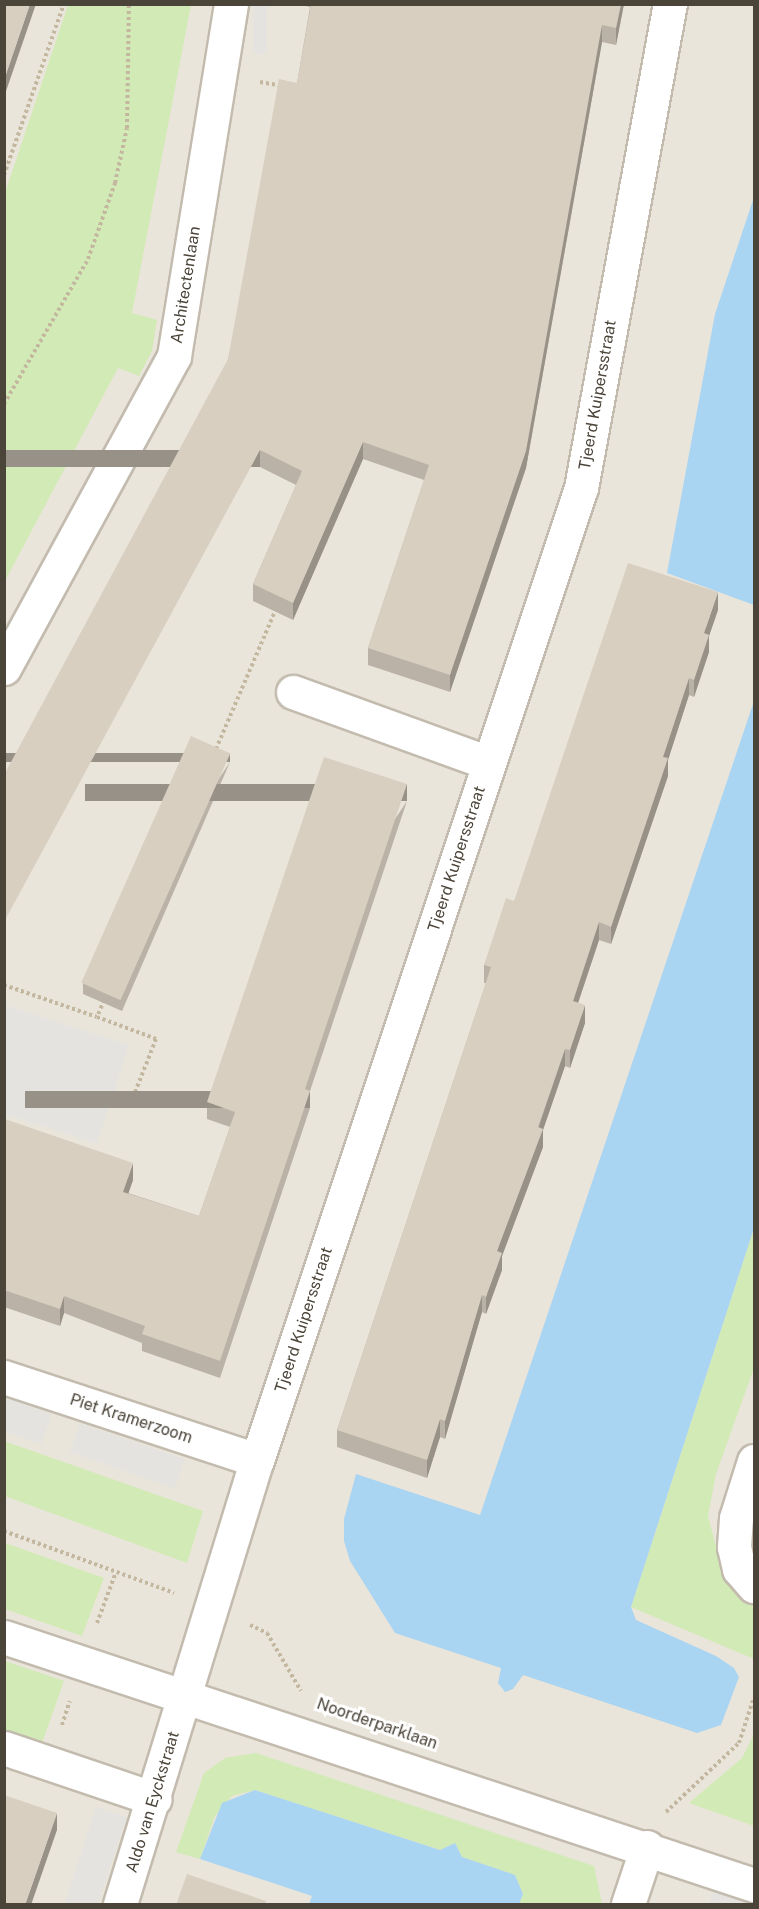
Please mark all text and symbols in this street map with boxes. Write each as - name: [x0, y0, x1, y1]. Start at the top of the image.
- street label: Architectenlaan: [167, 225, 205, 345]
- street label: Tjeerd Kuipersstraat: [575, 318, 621, 472]
- street label: Tjeerd Kuipersstraat: [424, 784, 490, 934]
- street label: Tjeerd Kuipersstraat: [271, 1245, 337, 1395]
- street label: Piet Kramerzoom: [67, 1390, 195, 1448]
- street label: Noorderparklaan: [314, 1694, 440, 1754]
- street label: Aldo van Eyckstraat: [122, 1729, 184, 1875]

